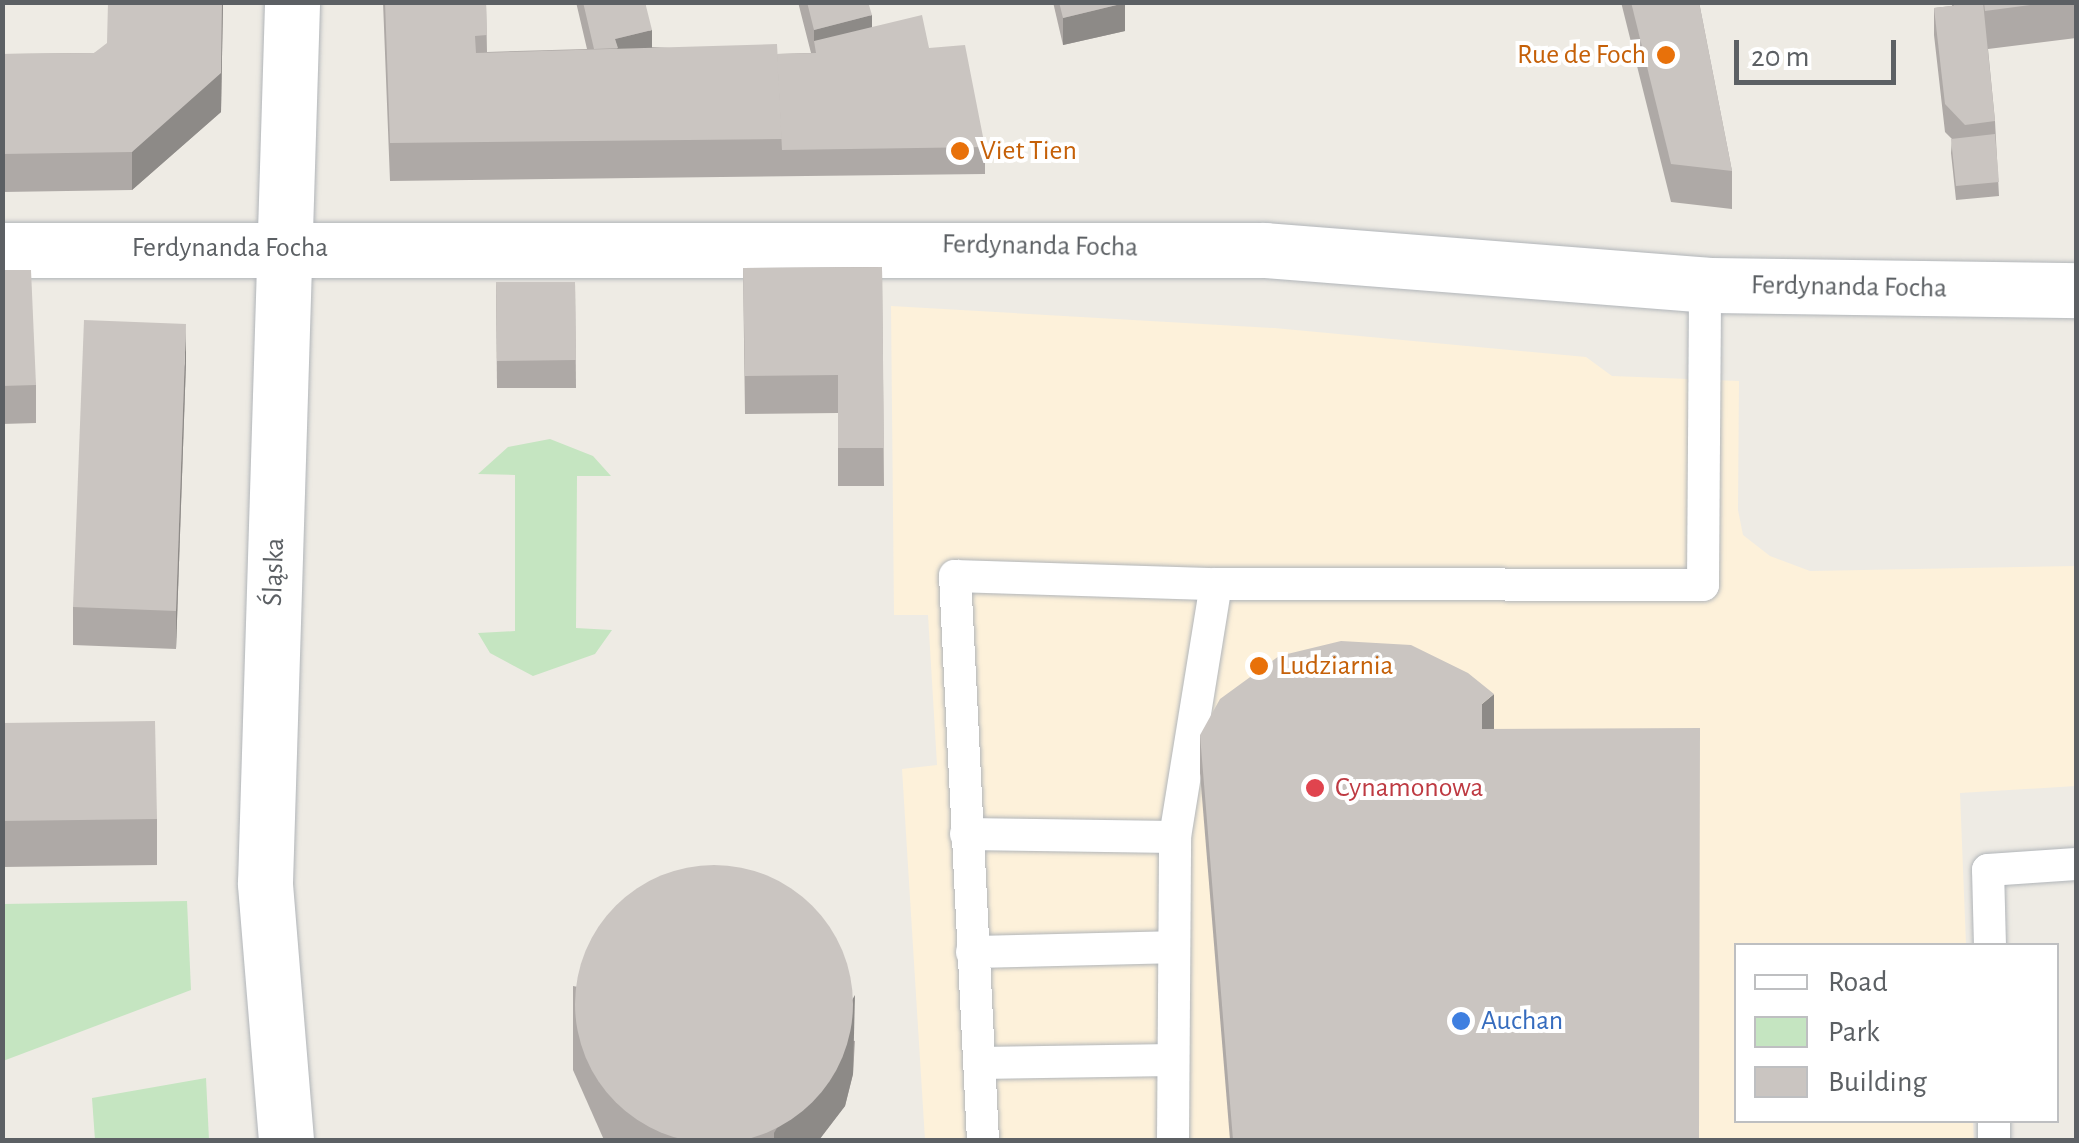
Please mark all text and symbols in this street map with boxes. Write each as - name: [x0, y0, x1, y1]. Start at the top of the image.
- scale bar: [1739, 20, 1902, 82]
- place label: Rue de Foch: [1517, 38, 1646, 72]
- text: 20 m: [1751, 42, 1809, 72]
- marker: Rue de Foch: [1655, 44, 1677, 66]
- place label: Viet Tien: [980, 134, 1077, 168]
- marker: Viet Tien: [949, 140, 971, 162]
- street label: Ferdynanda Focha: [942, 227, 1138, 265]
- street label: Ferdynanda Focha: [132, 231, 328, 265]
- street label: Ferdynanda Focha: [1751, 268, 1947, 306]
- street label: Śląska: [256, 537, 292, 607]
- place label: Ludziarnia: [1279, 649, 1394, 683]
- marker: Ludziarnia: [1248, 655, 1270, 677]
- place label: Cynamonowa: [1335, 771, 1483, 805]
- marker: Cynamonowa: [1304, 777, 1326, 799]
- legend: [1734, 943, 2059, 1123]
- text: Road: [1828, 967, 1888, 997]
- place label: Auchan: [1481, 1004, 1563, 1038]
- marker: Auchan: [1450, 1010, 1472, 1032]
- text: Park: [1828, 1017, 1880, 1047]
- text: Building: [1828, 1067, 1927, 1097]

